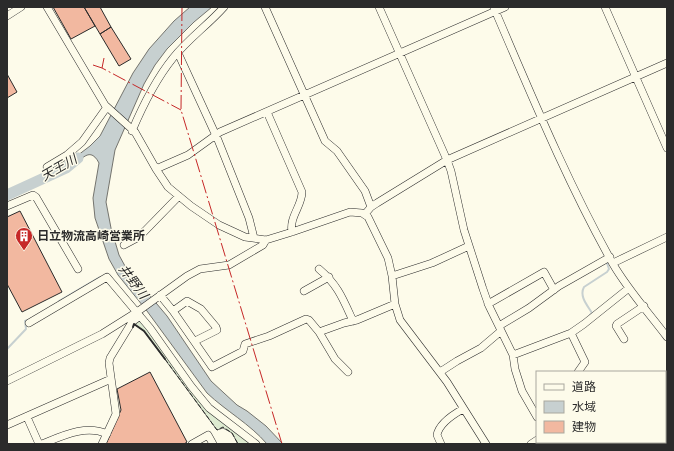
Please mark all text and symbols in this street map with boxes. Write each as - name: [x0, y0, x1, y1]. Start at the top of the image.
- water label: 天王川: [38, 150, 82, 185]
- building icon: 日立物流高崎営業所: [14, 226, 34, 251]
- place label: 日立物流高崎営業所: [37, 229, 145, 244]
- water label: 井野川: [115, 262, 152, 304]
- legend: [536, 371, 666, 443]
- text: 道路: [572, 380, 596, 395]
- text: 水域: [572, 400, 596, 415]
- text: 建物: [572, 420, 596, 435]

